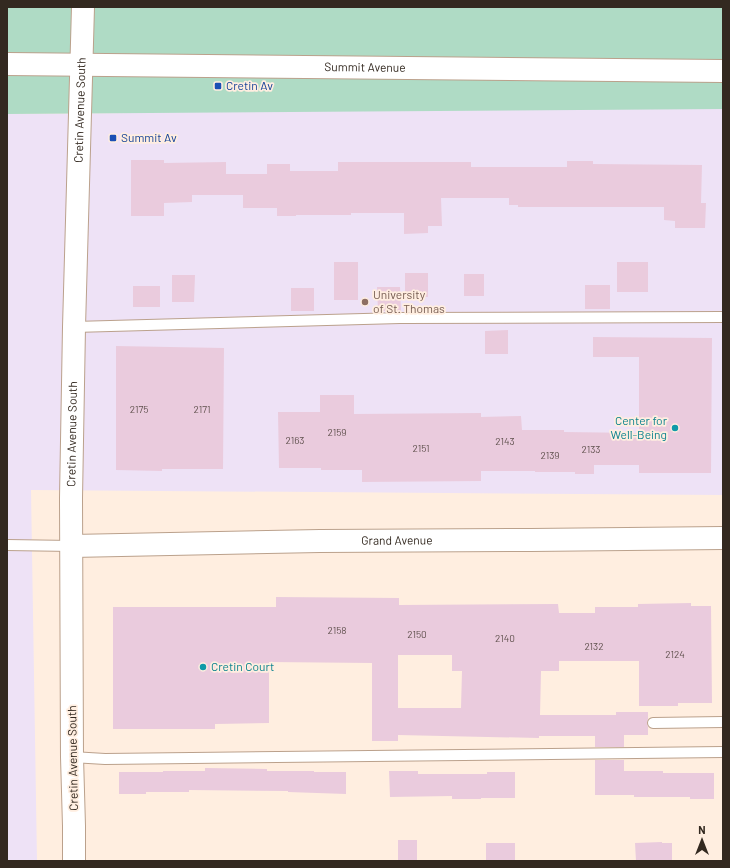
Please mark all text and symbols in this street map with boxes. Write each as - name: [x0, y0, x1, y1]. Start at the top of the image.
- street label: Cretin Avenue South: [71, 57, 88, 163]
- street label: Summit Avenue: [324, 59, 406, 74]
- place label: Cretin Av: [226, 78, 273, 92]
- marker: Cretin Av: [213, 81, 223, 91]
- place label: Summit Av: [121, 130, 177, 144]
- marker: Summit Av: [108, 133, 118, 143]
- place label: University of St. Thomas: [373, 287, 445, 315]
- marker: University of St. Thomas: [360, 297, 370, 307]
- street label: Cretin Avenue South: [63, 381, 79, 487]
- house number: 2175: [130, 403, 148, 415]
- house number: 2171: [194, 403, 210, 415]
- place label: Center for Well-Being: [611, 413, 668, 441]
- marker: Center for Well-Being: [670, 423, 680, 433]
- house number: 2159: [327, 426, 347, 438]
- house number: 2163: [285, 434, 305, 446]
- house number: 2143: [495, 435, 515, 447]
- house number: 2151: [412, 442, 430, 454]
- house number: 2133: [581, 443, 601, 455]
- house number: 2139: [540, 449, 560, 461]
- street label: Grand Avenue: [361, 532, 433, 547]
- house number: 2158: [327, 624, 347, 636]
- house number: 2150: [407, 628, 427, 640]
- house number: 2140: [495, 632, 515, 644]
- house number: 2132: [584, 640, 604, 652]
- house number: 2124: [665, 648, 685, 660]
- place label: Cretin Court: [211, 659, 274, 673]
- marker: Cretin Court: [198, 662, 208, 672]
- street label: Cretin Avenue South: [64, 705, 80, 811]
- north arrow: [682, 820, 722, 860]
- text: N: [698, 823, 706, 836]

